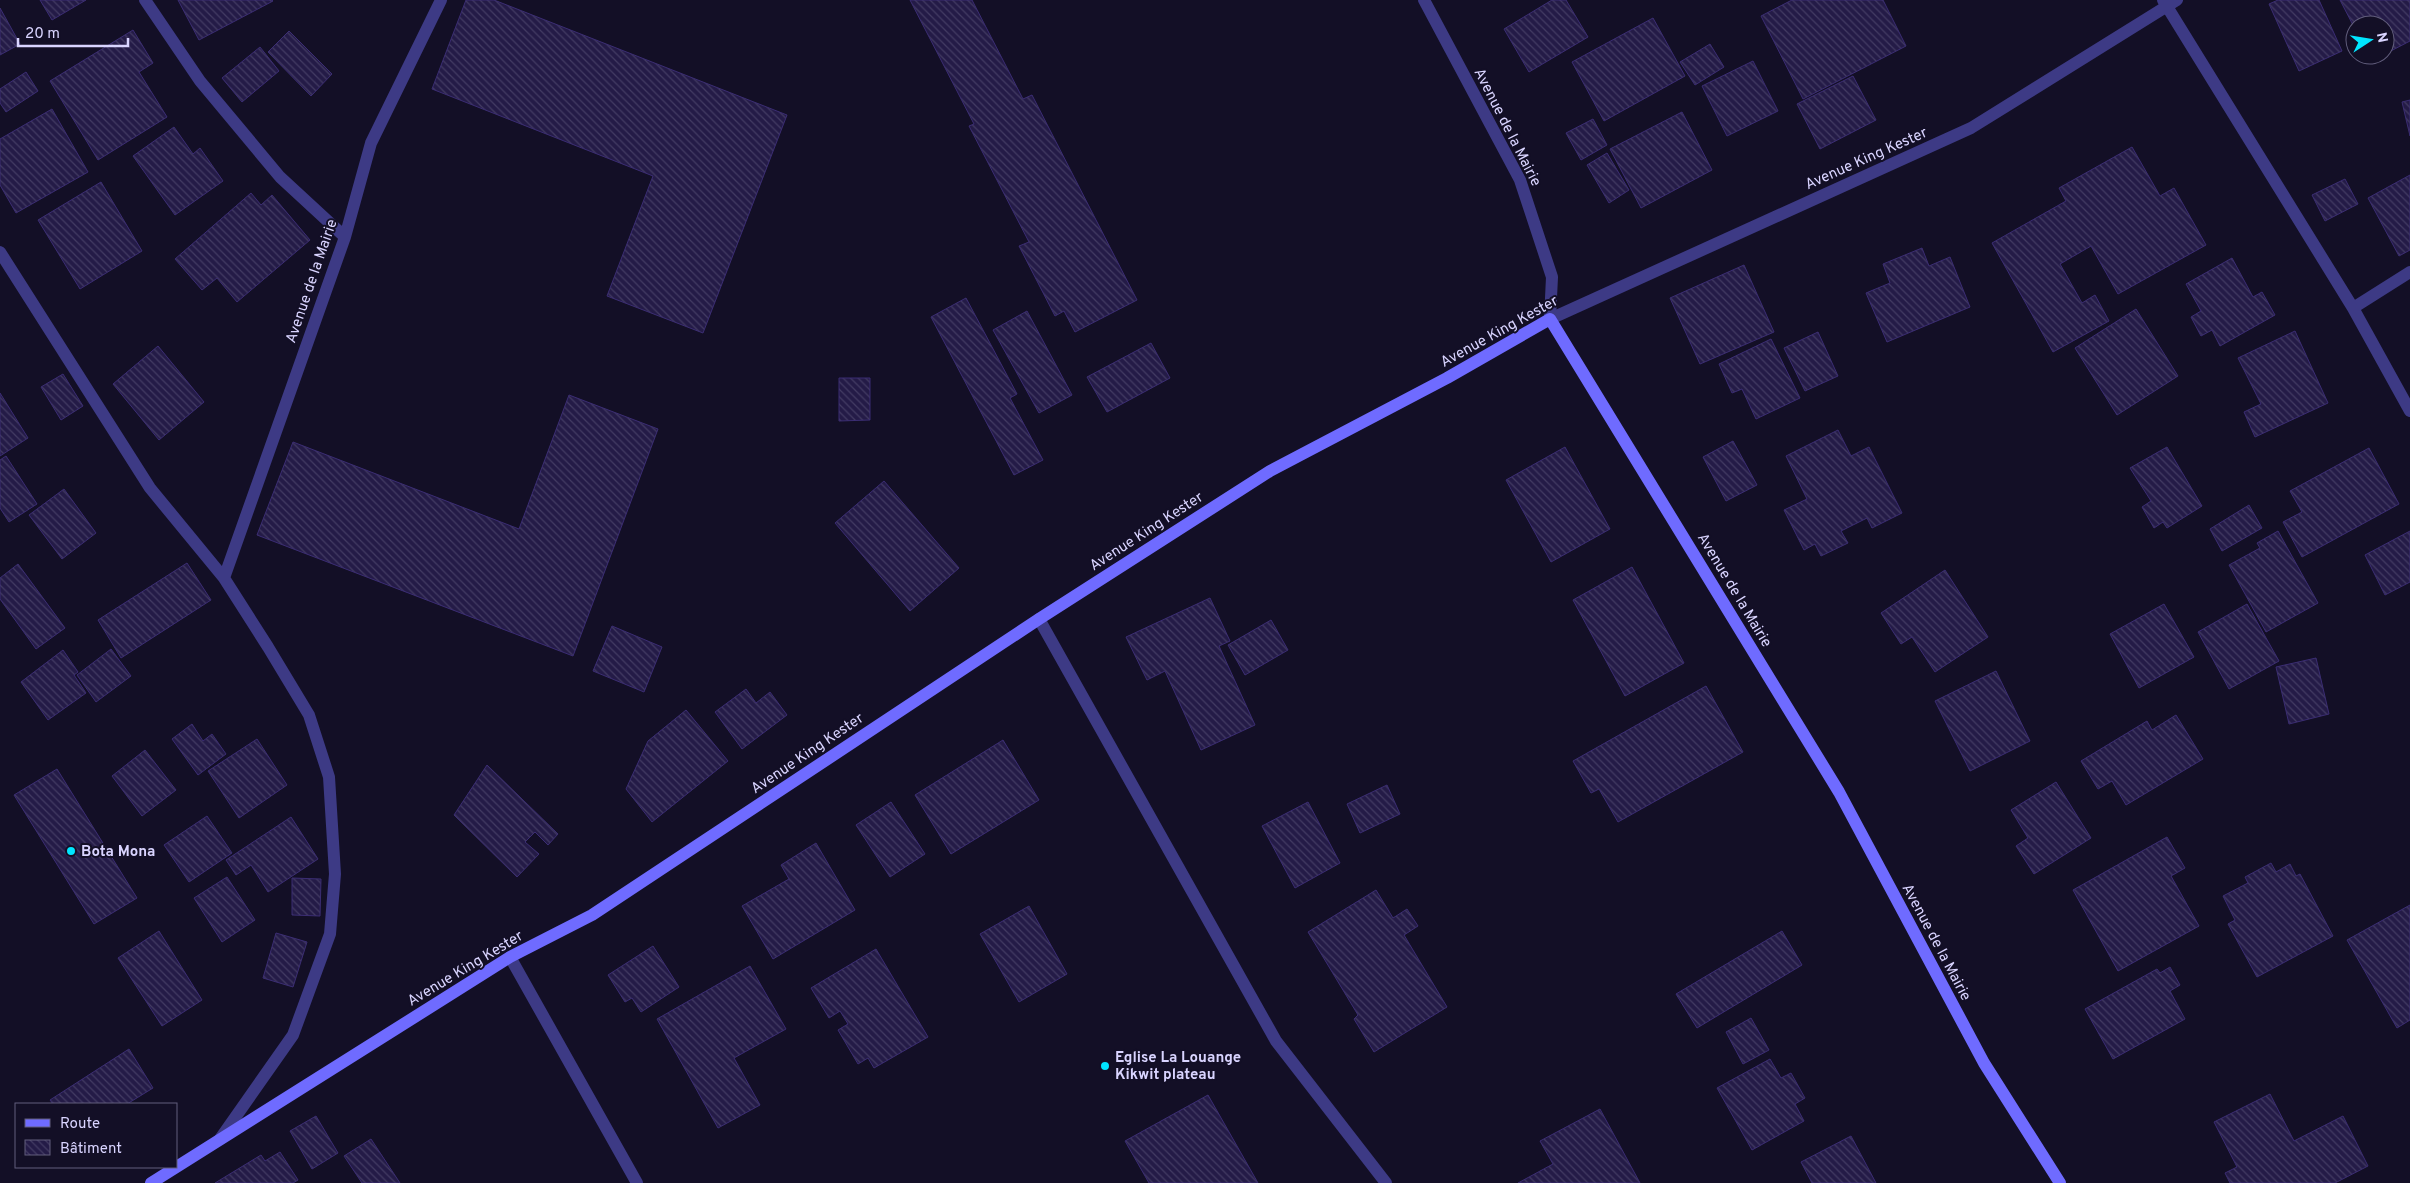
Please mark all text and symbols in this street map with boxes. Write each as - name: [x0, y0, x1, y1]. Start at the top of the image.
- scale bar: [18, 15, 128, 47]
- north arrow: [2345, 15, 2395, 65]
- text: 20 m: [25, 25, 60, 44]
- text: N: [2372, 31, 2391, 44]
- street label: Avenue de la Mairie: [1469, 65, 1545, 190]
- street label: Avenue King Kester: [1802, 124, 1931, 195]
- street label: Avenue de la Mairie: [282, 217, 343, 346]
- street label: Avenue King Kester: [1437, 292, 1562, 373]
- street label: Avenue King Kester: [1086, 488, 1207, 576]
- street label: Avenue de la Mairie: [1692, 530, 1775, 651]
- street label: Avenue King Kester: [748, 709, 868, 799]
- place label: Bota Mona: [81, 843, 155, 862]
- marker: Bota Mona: [65, 845, 77, 857]
- street label: Avenue de la Mairie: [1897, 881, 1975, 1005]
- street label: Avenue King Kester: [404, 927, 527, 1011]
- place label: Eglise La Louange Kikwit plateau: [1115, 1049, 1241, 1085]
- marker: Eglise La Louange Kikwit plateau: [1099, 1060, 1111, 1072]
- legend: [15, 1103, 178, 1168]
- text: Route: [60, 1115, 100, 1134]
- text: Bâtiment: [60, 1140, 122, 1159]

